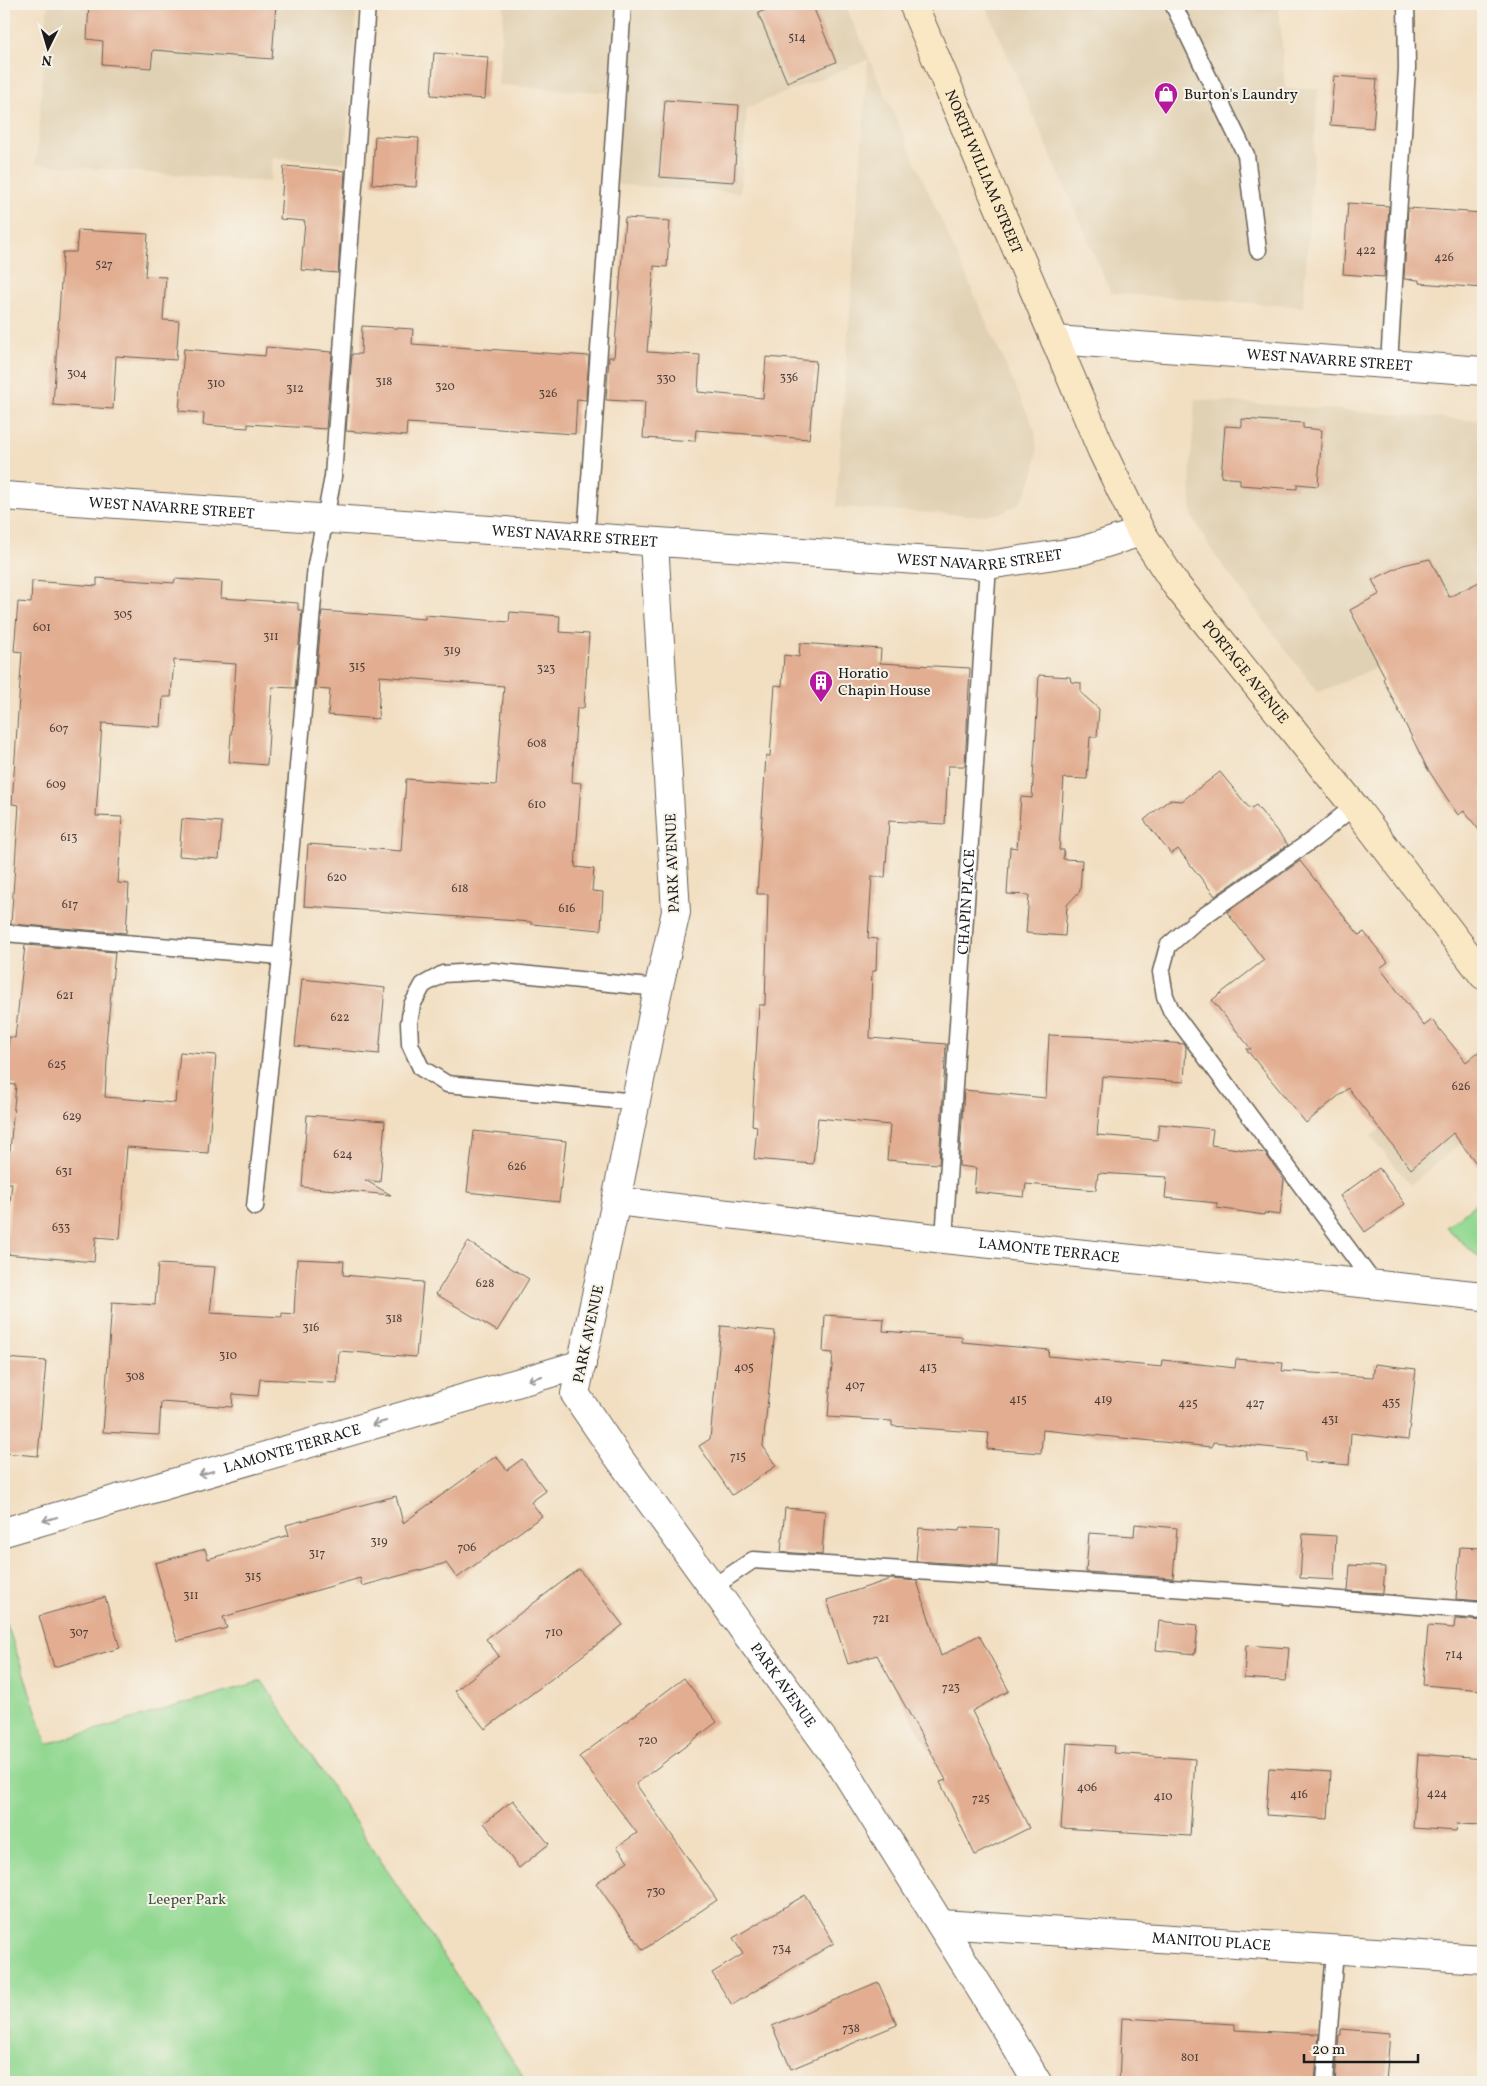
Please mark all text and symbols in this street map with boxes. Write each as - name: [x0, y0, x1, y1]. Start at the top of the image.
- north arrow: [22, 22, 72, 72]
- house number: 514: [788, 30, 806, 46]
- text: N: [41, 50, 53, 69]
- shop icon: Burton's Laundry: [1153, 81, 1179, 115]
- place label: Burton's Laundry: [1184, 85, 1298, 106]
- street label: NORTH WILLIAM STREET: [938, 87, 1027, 258]
- house number: 422: [1356, 243, 1376, 259]
- house number: 426: [1434, 250, 1454, 266]
- house number: 527: [95, 257, 113, 273]
- street label: WEST NAVARRE STREET: [1245, 345, 1413, 378]
- house number: 304: [67, 366, 87, 382]
- house number: 336: [780, 370, 798, 386]
- house number: 330: [656, 371, 676, 387]
- house number: 318: [376, 374, 392, 390]
- house number: 310: [207, 376, 225, 392]
- house number: 320: [435, 379, 455, 395]
- house number: 312: [286, 381, 304, 397]
- house number: 326: [539, 386, 557, 402]
- street label: WEST NAVARRE STREET: [88, 493, 255, 526]
- street label: WEST NAVARRE STREET: [491, 521, 658, 554]
- street label: WEST NAVARRE STREET: [896, 545, 1064, 577]
- house number: 305: [114, 607, 133, 623]
- street label: PORTAGE AVENUE: [1196, 616, 1293, 729]
- house number: 601: [33, 620, 51, 636]
- house number: 311: [263, 629, 279, 645]
- house number: 319: [443, 643, 461, 659]
- house number: 315: [349, 659, 366, 675]
- house number: 323: [537, 661, 555, 677]
- place label: Horatio Chapin House: [838, 664, 931, 702]
- building icon: Horatio Chapin House: [808, 669, 834, 703]
- house number: 607: [49, 721, 69, 737]
- house number: 608: [527, 736, 547, 752]
- house number: 609: [46, 777, 66, 793]
- house number: 610: [528, 797, 546, 813]
- street label: PARK AVENUE: [661, 813, 686, 913]
- house number: 613: [61, 830, 77, 846]
- street label: CHAPIN PLACE: [954, 848, 981, 955]
- house number: 620: [327, 870, 347, 886]
- house number: 618: [452, 881, 468, 897]
- house number: 617: [62, 897, 78, 913]
- house number: 616: [559, 901, 575, 917]
- house number: 621: [56, 988, 74, 1004]
- house number: 622: [331, 1010, 349, 1026]
- house number: 625: [48, 1057, 66, 1073]
- house number: 626: [1452, 1079, 1470, 1095]
- house number: 629: [63, 1109, 81, 1125]
- house number: 624: [333, 1147, 353, 1163]
- house number: 626: [508, 1159, 526, 1175]
- house number: 631: [56, 1164, 72, 1180]
- house number: 633: [52, 1220, 70, 1236]
- street label: LAMONTE TERRACE: [977, 1234, 1121, 1270]
- house number: 628: [476, 1276, 494, 1292]
- street label: PARK AVENUE: [569, 1283, 610, 1385]
- house number: 318: [386, 1311, 402, 1327]
- house number: 316: [303, 1320, 319, 1336]
- house number: 310: [219, 1348, 237, 1364]
- house number: 405: [734, 1360, 754, 1376]
- house number: 413: [919, 1360, 937, 1376]
- house number: 308: [125, 1369, 145, 1385]
- one-way arrow: [527, 1373, 543, 1383]
- house number: 407: [845, 1378, 865, 1394]
- house number: 415: [1009, 1392, 1027, 1408]
- house number: 419: [1094, 1392, 1112, 1408]
- house number: 435: [1382, 1395, 1401, 1411]
- house number: 425: [1178, 1396, 1198, 1412]
- house number: 427: [1245, 1396, 1265, 1412]
- house number: 431: [1321, 1412, 1339, 1428]
- one-way arrow: [371, 1419, 387, 1429]
- street label: LAMONTE TERRACE: [221, 1420, 364, 1480]
- house number: 715: [730, 1449, 746, 1465]
- one-way arrow: [198, 1469, 214, 1479]
- one-way arrow: [42, 1514, 58, 1524]
- house number: 319: [370, 1534, 388, 1550]
- house number: 706: [458, 1540, 476, 1556]
- house number: 317: [309, 1546, 325, 1562]
- house number: 315: [245, 1569, 262, 1585]
- house number: 311: [183, 1588, 199, 1604]
- house number: 721: [873, 1611, 889, 1627]
- house number: 307: [70, 1625, 89, 1641]
- house number: 710: [545, 1625, 563, 1641]
- street label: PARK AVENUE: [744, 1639, 820, 1732]
- house number: 714: [1445, 1647, 1463, 1663]
- house number: 723: [942, 1680, 960, 1696]
- house number: 720: [638, 1733, 658, 1749]
- house number: 406: [1077, 1780, 1097, 1796]
- house number: 424: [1427, 1786, 1447, 1802]
- house number: 416: [1290, 1787, 1308, 1803]
- house number: 410: [1153, 1789, 1173, 1805]
- house number: 725: [972, 1791, 990, 1807]
- house number: 730: [647, 1884, 665, 1900]
- park label: Leeper Park: [148, 1890, 226, 1911]
- street label: MANITOU PLACE: [1151, 1929, 1272, 1957]
- house number: 734: [773, 1941, 791, 1957]
- house number: 738: [842, 2021, 860, 2037]
- scale bar: [1304, 2031, 1418, 2063]
- text: 20 m: [1312, 2040, 1345, 2061]
- house number: 801: [1181, 2050, 1199, 2066]

